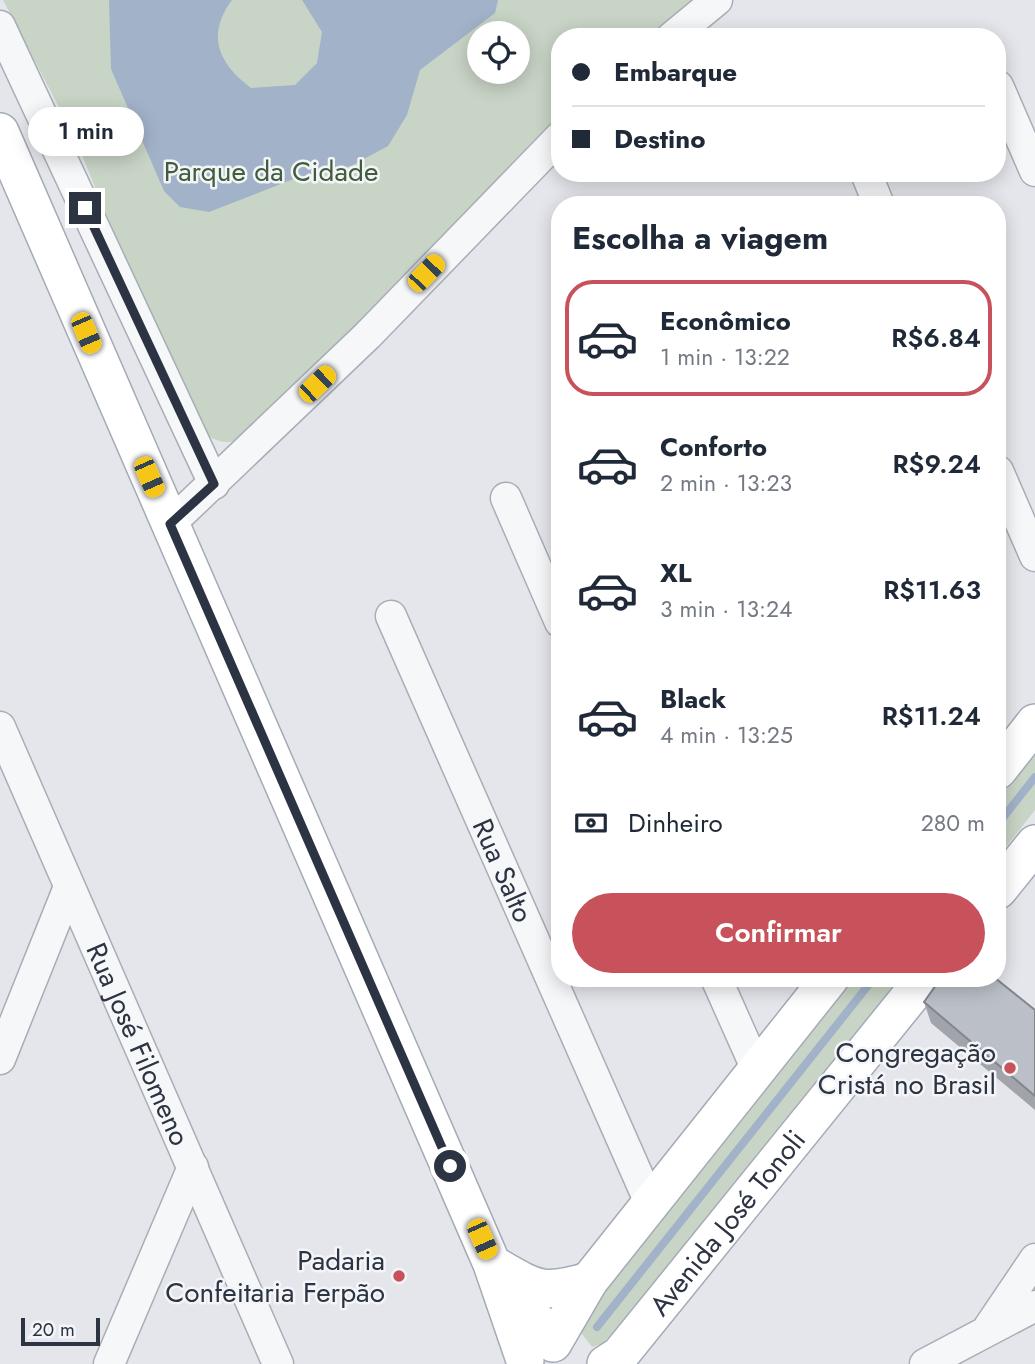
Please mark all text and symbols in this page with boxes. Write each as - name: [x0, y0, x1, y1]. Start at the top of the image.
- map controls: [467, 21, 530, 84]
- button: locate: [467, 21, 530, 84]
- text: Embarque: [614, 53, 737, 91]
- callout: 1 min: [27, 106, 143, 156]
- text: 1 min: [58, 114, 114, 148]
- text: Destino: [614, 120, 706, 158]
- park label: Parque da Cidade: [164, 151, 378, 192]
- route end: [69, 192, 101, 224]
- text: Escolha a viagem: [572, 215, 828, 261]
- car: [404, 251, 449, 295]
- text: Econômico: [660, 302, 791, 340]
- icon: car: [576, 307, 639, 370]
- car: [69, 310, 104, 356]
- text: R$6.84: [891, 319, 981, 357]
- text: 1 min · 13:22: [660, 340, 790, 374]
- car: [295, 362, 340, 406]
- text: Conforto: [660, 428, 767, 466]
- icon: car: [576, 433, 639, 496]
- text: R$9.24: [892, 445, 981, 483]
- car: [131, 454, 168, 500]
- text: 2 min · 13:23: [660, 466, 792, 500]
- text: XL: [660, 554, 692, 592]
- icon: car: [576, 559, 639, 622]
- text: R$11.63: [883, 571, 981, 609]
- text: 3 min · 13:24: [660, 592, 792, 626]
- text: Black: [660, 680, 726, 718]
- icon: car: [576, 685, 639, 748]
- text: R$11.24: [882, 697, 981, 735]
- text: 4 min · 13:25: [660, 718, 793, 752]
- icon: cash: [572, 804, 610, 842]
- text: Dinheiro: [628, 804, 723, 842]
- text: 280 m: [921, 806, 985, 840]
- street label: Rua Salto: [462, 812, 544, 929]
- button: Confirmar: [572, 893, 985, 973]
- street label: Rua José Filomeno: [76, 936, 201, 1152]
- place label: Congregação Cristá no Brasil: [818, 1032, 996, 1105]
- marker: Congregação Cristá no Brasil: [1002, 1060, 1018, 1076]
- street label: Avenida José Tonoli: [639, 1121, 815, 1324]
- route start: [434, 1150, 466, 1182]
- car: [464, 1216, 501, 1262]
- place label: Padaria Confeitaria Ferpão: [165, 1240, 385, 1313]
- marker: Padaria Confeitaria Ferpão: [391, 1268, 407, 1284]
- scale bar: [21, 1315, 100, 1347]
- text: 20 m: [32, 1316, 75, 1343]

